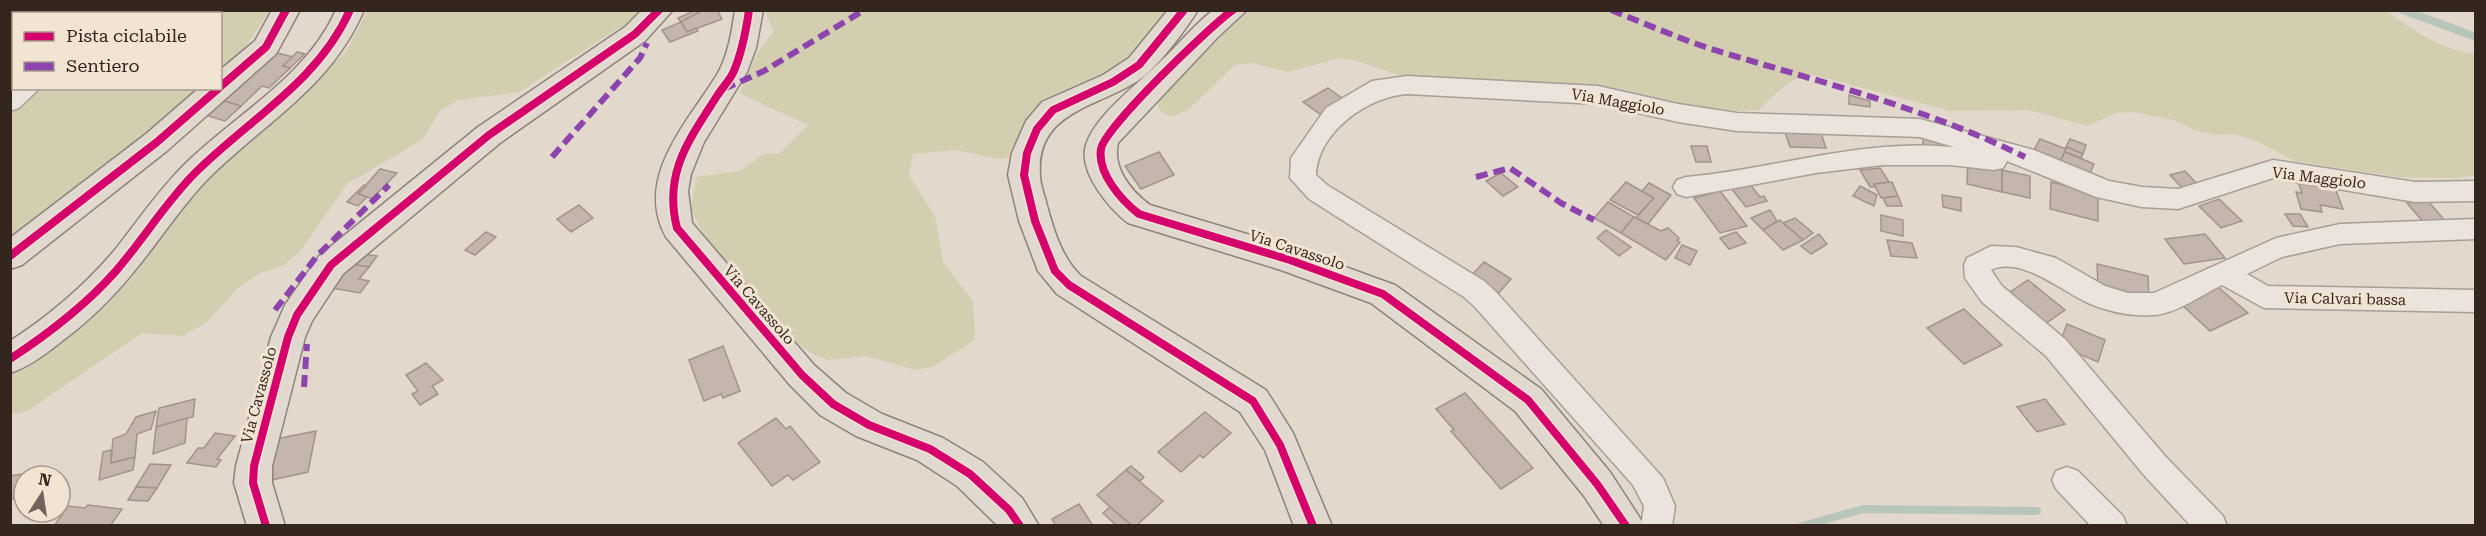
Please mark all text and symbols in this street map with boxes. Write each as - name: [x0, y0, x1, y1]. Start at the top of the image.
- legend: [12, 12, 222, 90]
- text: Pista ciclabile: [66, 25, 187, 46]
- text: Sentiero: [66, 55, 140, 76]
- street label: Via Maggiolo: [1570, 85, 1666, 119]
- street label: Via Maggiolo: [2271, 163, 2367, 193]
- street label: Via Cavassolo: [1247, 226, 1347, 274]
- street label: Via Cavassolo: [720, 262, 798, 348]
- street label: Via Calvari bassa: [2284, 289, 2406, 309]
- street label: Via Cavassolo: [237, 345, 281, 445]
- north arrow: [12, 464, 72, 524]
- text: N: [37, 469, 53, 490]

